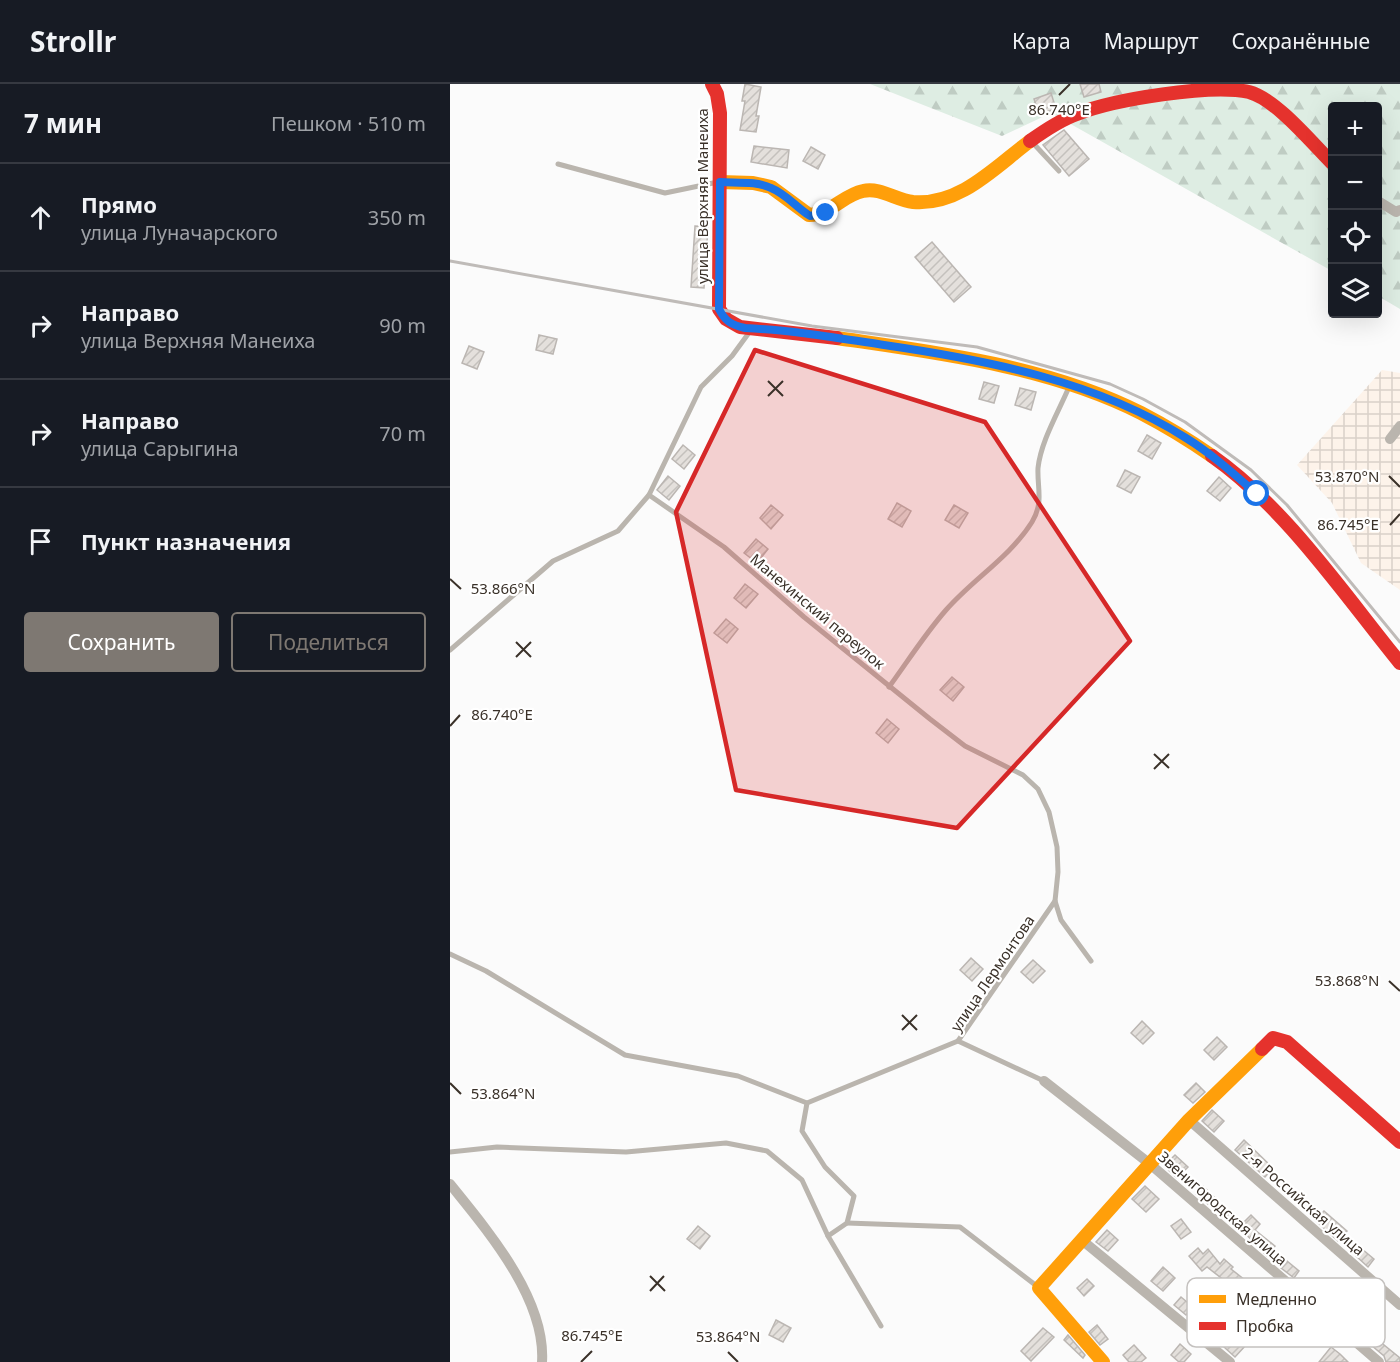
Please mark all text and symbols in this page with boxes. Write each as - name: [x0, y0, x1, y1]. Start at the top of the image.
- text: Strollr: [30, 22, 116, 60]
- text: Карта: [1012, 27, 1071, 55]
- text: Маршрут: [1104, 27, 1199, 55]
- text: Сохранённые: [1232, 27, 1370, 55]
- text: 86.740°E: [1028, 99, 1090, 119]
- map controls: [1328, 102, 1382, 318]
- button: +: [1328, 102, 1382, 156]
- text: 7 мин: [24, 105, 102, 141]
- street label: улица Верхняя Манеиха: [692, 108, 712, 284]
- text: Пешком · 510 m: [271, 110, 426, 137]
- button: −: [1328, 156, 1382, 210]
- text: Прямо: [81, 189, 157, 219]
- route end: [812, 199, 838, 225]
- icon: ahead: [24, 201, 57, 234]
- text: 350 m: [368, 204, 426, 231]
- button: locate: [1328, 210, 1382, 264]
- text: улица Луначарского: [81, 219, 278, 246]
- button: layers: [1328, 264, 1382, 318]
- text: Направо: [81, 297, 179, 327]
- icon: right: [24, 309, 57, 342]
- text: 90 m: [379, 312, 426, 339]
- text: улица Верхняя Манеиха: [81, 327, 315, 354]
- text: Направо: [81, 405, 179, 435]
- icon: right: [24, 417, 57, 450]
- text: 70 m: [379, 420, 426, 447]
- text: улица Сарыгина: [81, 435, 239, 462]
- text: 53.870°N: [1315, 466, 1379, 486]
- route start: [1243, 480, 1269, 506]
- text: 86.745°E: [1317, 514, 1379, 534]
- icon: arrive: [24, 525, 57, 558]
- text: Пункт назначения: [81, 526, 291, 556]
- street label: Манехинский переулок: [746, 549, 890, 673]
- text: 53.866°N: [471, 578, 535, 598]
- button: Сохранить: [24, 612, 219, 672]
- button: Поделиться: [231, 612, 426, 672]
- text: 86.740°E: [471, 704, 533, 724]
- street label: улица Лермонтова: [946, 911, 1038, 1035]
- text: 53.868°N: [1315, 970, 1379, 990]
- text: 53.864°N: [471, 1083, 535, 1103]
- street label: 2-я Российская улица: [1239, 1142, 1369, 1260]
- street label: Звенигородская улица: [1154, 1146, 1292, 1270]
- legend: [1187, 1278, 1385, 1347]
- text: Медленно: [1236, 1288, 1317, 1310]
- text: Пробка: [1236, 1315, 1294, 1337]
- text: 86.745°E: [561, 1325, 623, 1345]
- text: 53.864°N: [696, 1326, 760, 1346]

